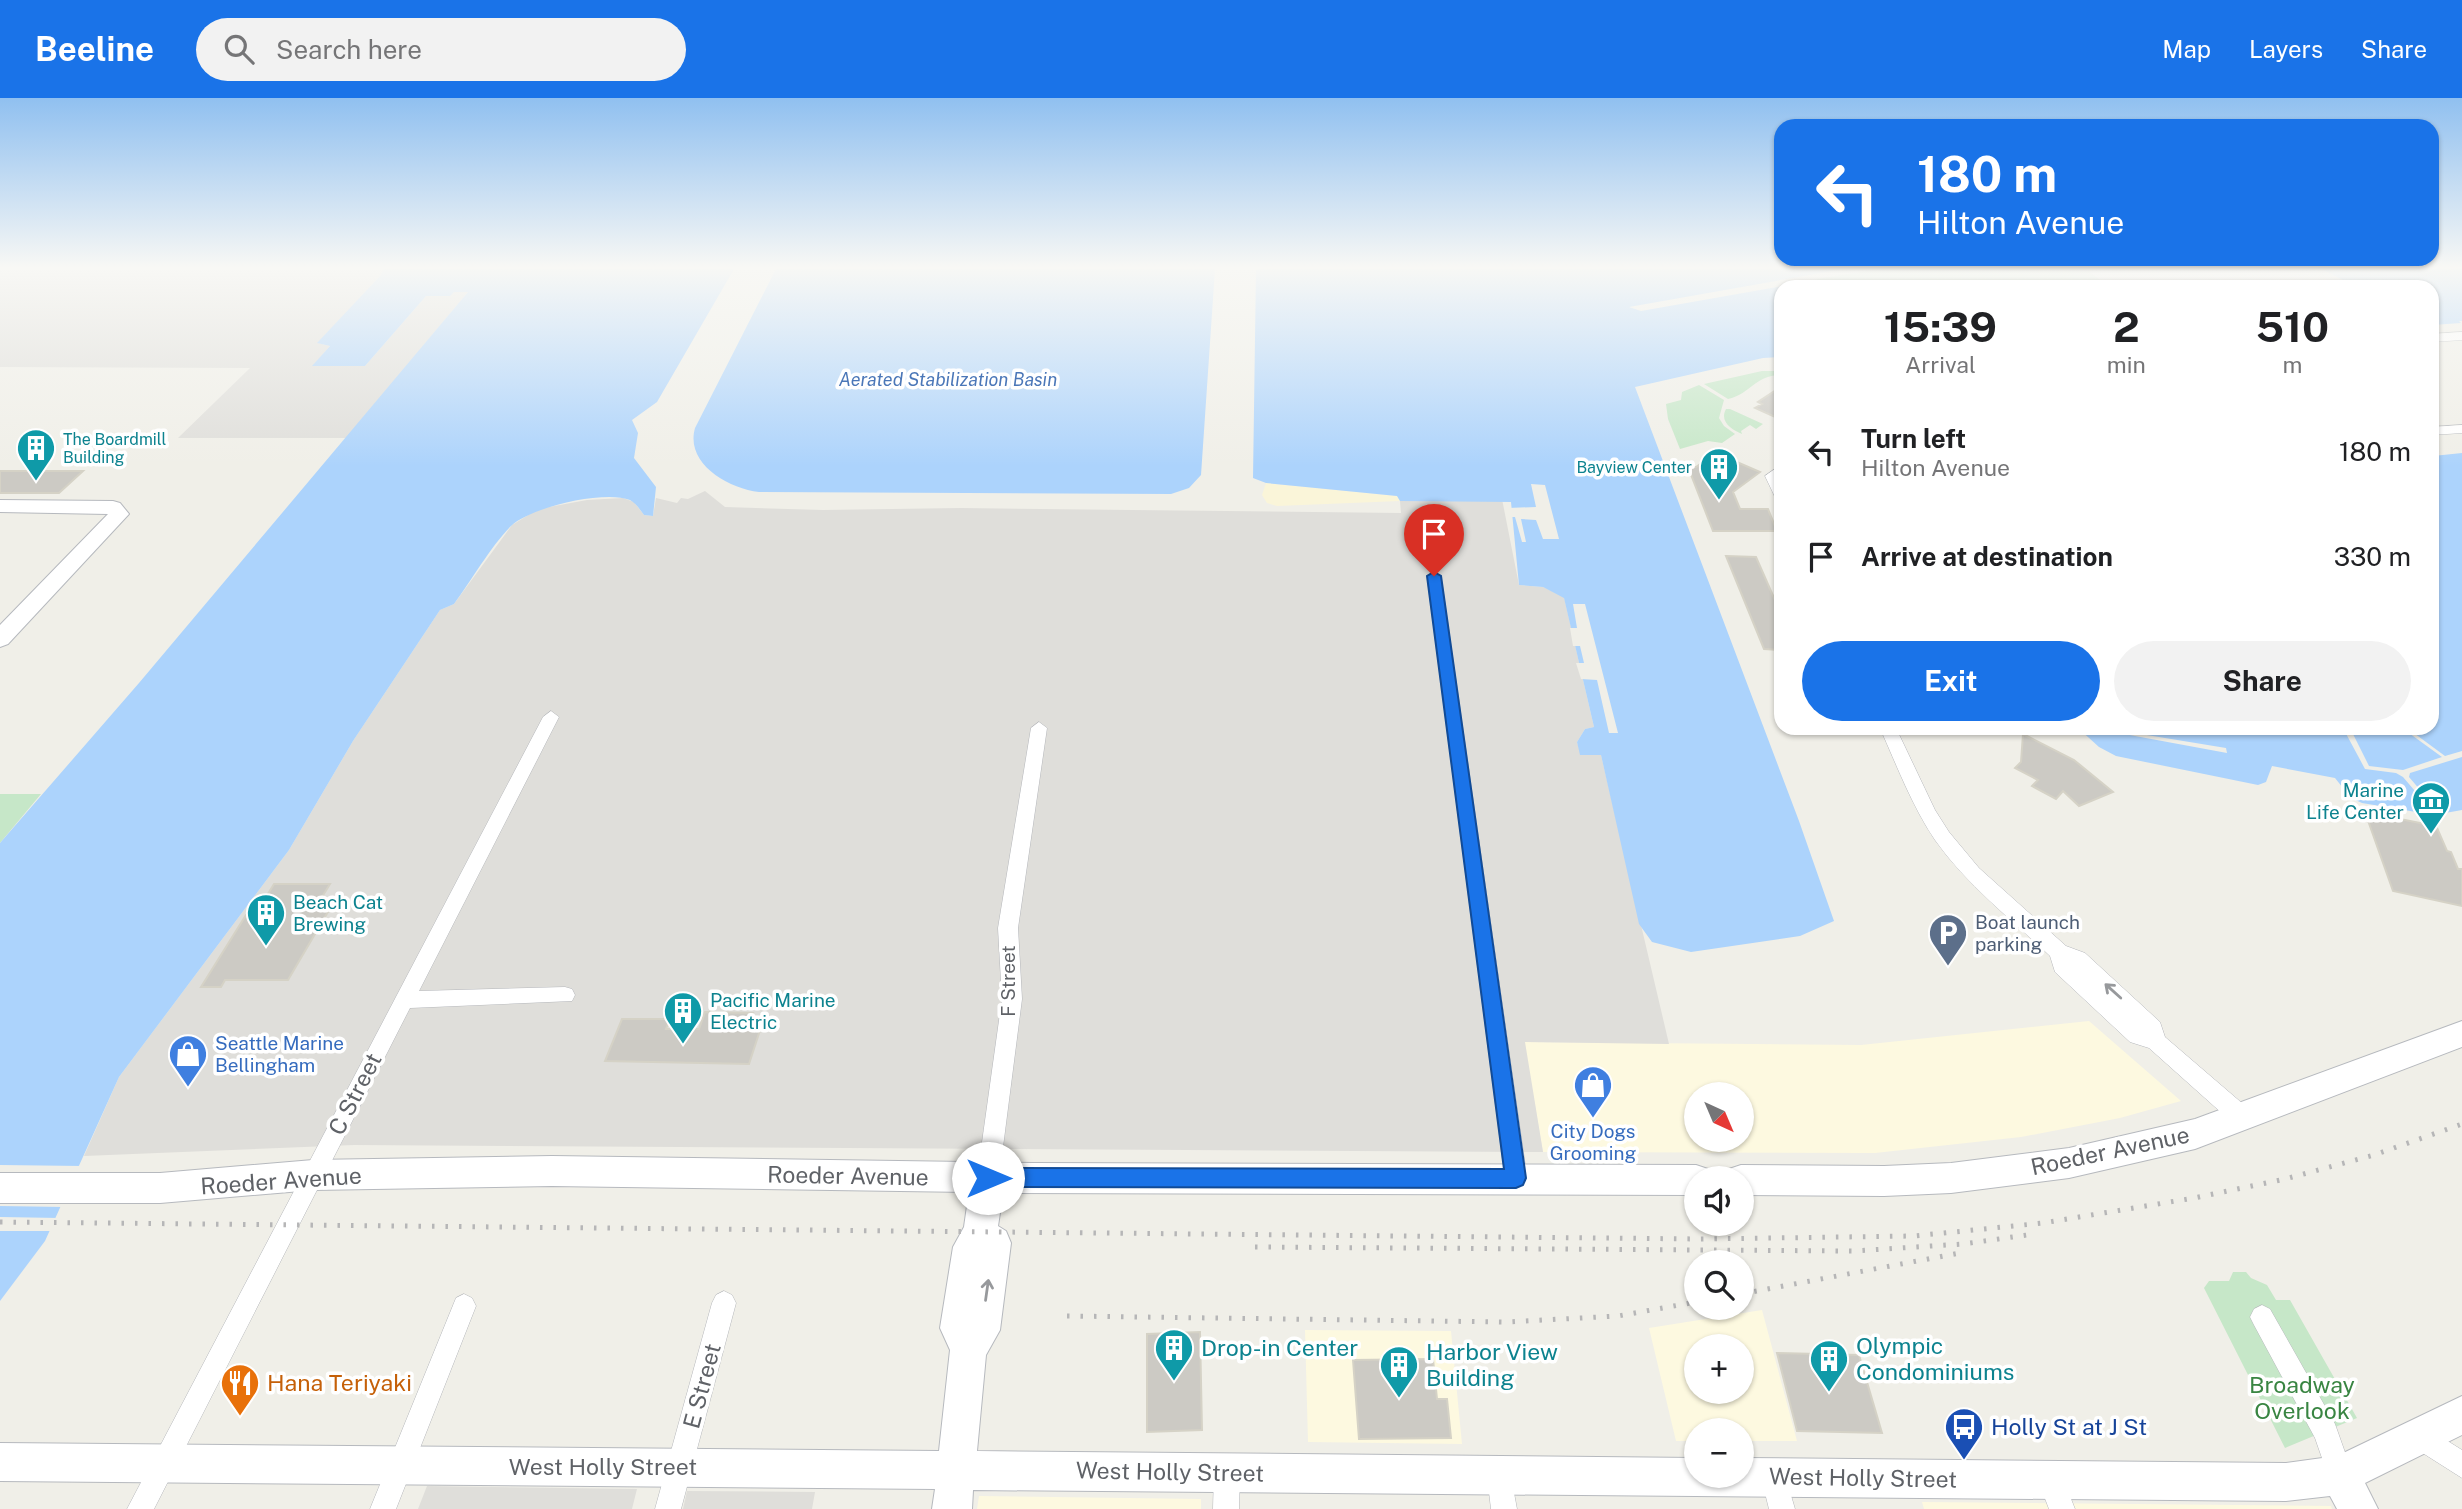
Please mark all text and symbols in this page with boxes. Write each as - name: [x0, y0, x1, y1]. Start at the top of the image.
- search box: [196, 18, 686, 81]
- text: Beeline: [35, 30, 154, 68]
- icon: search: [220, 30, 258, 68]
- text: Search here: [276, 34, 422, 65]
- text: Map: [2162, 35, 2211, 63]
- text: Layers: [2249, 35, 2323, 63]
- text: Share: [2361, 35, 2427, 63]
- text: 180 m: [1917, 145, 2057, 203]
- icon: left: [1802, 147, 1893, 238]
- text: Hilton Avenue: [1917, 204, 2124, 241]
- text: 15:39: [1884, 302, 1997, 351]
- text: 2: [2113, 302, 2140, 351]
- text: 510: [2256, 302, 2329, 351]
- text: Arrival: [1905, 351, 1976, 378]
- text: min: [2107, 351, 2146, 378]
- text: m: [2282, 351, 2302, 378]
- water label: Aerated Stabilization Basin: [839, 369, 1057, 390]
- text: Turn left: [1861, 423, 1966, 454]
- building icon: The Boardmill Building: [15, 427, 57, 482]
- place label: The Boardmill Building: [63, 430, 166, 467]
- icon: left: [1802, 433, 1840, 471]
- text: 180 m: [2339, 436, 2411, 467]
- building icon: Bayview Center: [1698, 446, 1740, 501]
- text: Hilton Avenue: [1861, 454, 2010, 481]
- place label: Bayview Center: [1576, 458, 1692, 477]
- pin: [1404, 504, 1464, 576]
- icon: arrive: [1415, 515, 1453, 553]
- icon: arrive: [1802, 538, 1840, 576]
- text: Arrive at destination: [1861, 541, 2113, 572]
- text: 330 m: [2334, 541, 2411, 572]
- button: Exit: [1802, 641, 2100, 721]
- button: Share: [2114, 641, 2411, 721]
- place label: Marine Life Center: [2306, 779, 2404, 823]
- museum icon: Marine Life Center: [2410, 780, 2452, 835]
- place label: Beach Cat Brewing: [293, 891, 383, 935]
- building icon: Beach Cat Brewing: [245, 892, 287, 947]
- place label: Boat launch parking: [1975, 911, 2080, 955]
- parking icon: Boat launch parking: [1927, 912, 1969, 967]
- street label: F Street: [997, 945, 1019, 1017]
- one-way arrow: [2104, 983, 2122, 999]
- place label: Pacific Marine Electric: [710, 989, 836, 1033]
- building icon: Pacific Marine Electric: [662, 990, 704, 1045]
- place label: Seattle Marine Bellingham: [215, 1032, 344, 1076]
- shop icon: Seattle Marine Bellingham: [167, 1033, 209, 1088]
- street label: C Street: [322, 1048, 387, 1139]
- shop icon: City Dogs Grooming: [1572, 1064, 1614, 1119]
- north arrow: [1684, 1082, 1754, 1152]
- map controls: [1684, 1082, 1754, 1488]
- place label: City Dogs Grooming: [1550, 1120, 1637, 1164]
- street label: Roeder Avenue: [2028, 1121, 2192, 1181]
- position arrow: [951, 1141, 1025, 1215]
- street label: Roeder Avenue: [199, 1161, 362, 1200]
- street label: Roeder Avenue: [767, 1161, 929, 1190]
- button: sound: [1684, 1166, 1754, 1236]
- button: search: [1684, 1250, 1754, 1320]
- one-way arrow: [981, 1279, 994, 1302]
- building icon: Drop-in Center: [1153, 1327, 1195, 1382]
- place label: Olympic Condominiums: [1856, 1332, 2014, 1385]
- place label: Drop-in Center: [1201, 1334, 1358, 1361]
- button: +: [1684, 1334, 1754, 1404]
- place label: Harbor View Building: [1426, 1338, 1558, 1391]
- building icon: Olympic Condominiums: [1808, 1338, 1850, 1393]
- street label: E Street: [677, 1340, 726, 1431]
- building icon: Harbor View Building: [1378, 1344, 1420, 1399]
- restaurant icon: Hana Teriyaki: [219, 1362, 261, 1417]
- place label: Hana Teriyaki: [267, 1369, 412, 1396]
- park label: Broadway Overlook: [2249, 1371, 2355, 1424]
- bus stop icon: Holly St at J St: [1943, 1406, 1985, 1461]
- place label: Holly St at J St: [1991, 1413, 2147, 1440]
- button: −: [1684, 1418, 1754, 1488]
- street label: West Holly Street: [509, 1453, 697, 1480]
- street label: West Holly Street: [1076, 1456, 1264, 1487]
- street label: West Holly Street: [1769, 1462, 1957, 1493]

